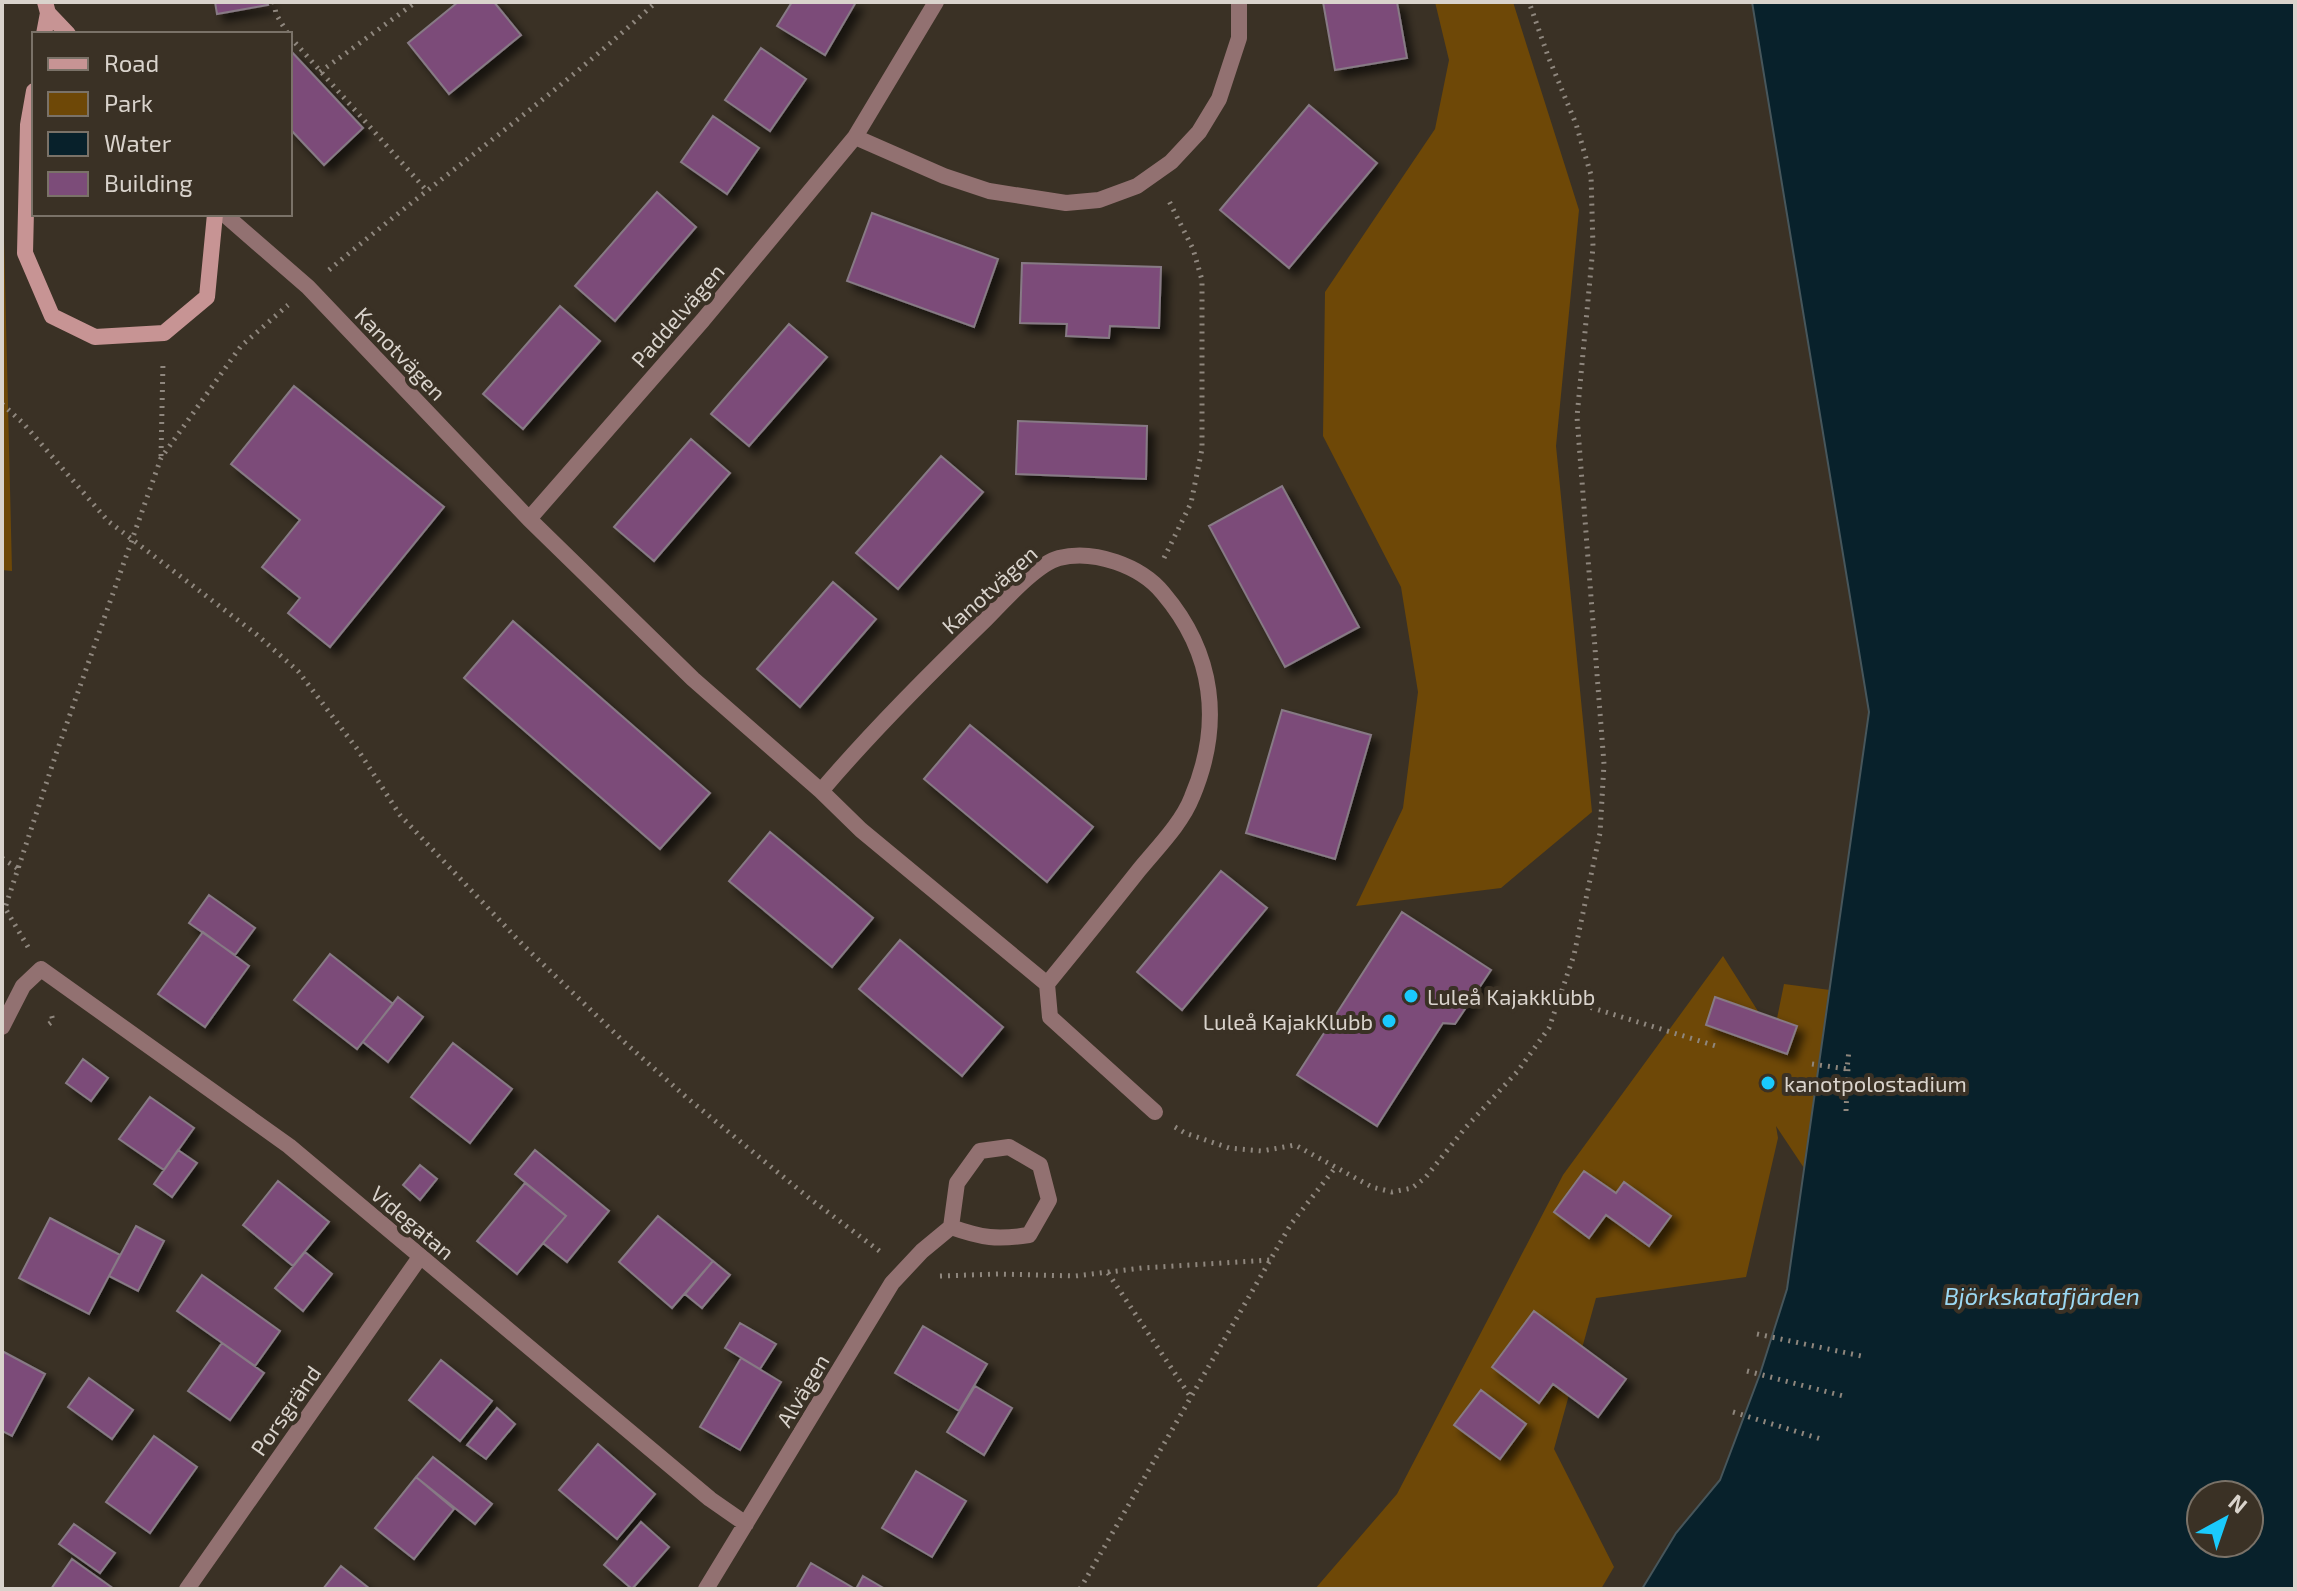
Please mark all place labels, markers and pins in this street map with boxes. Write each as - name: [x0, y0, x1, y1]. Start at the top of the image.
- place label: Luleå Kajakklubb: [1427, 983, 1595, 1010]
- marker: Luleå Kajakklubb: [1402, 987, 1420, 1005]
- place label: Luleå KajakKlubb: [1203, 1008, 1373, 1035]
- marker: Luleå KajakKlubb: [1380, 1012, 1398, 1030]
- place label: kanotpolostadium: [1784, 1070, 1967, 1096]
- marker: kanotpolostadium: [1759, 1074, 1777, 1092]

